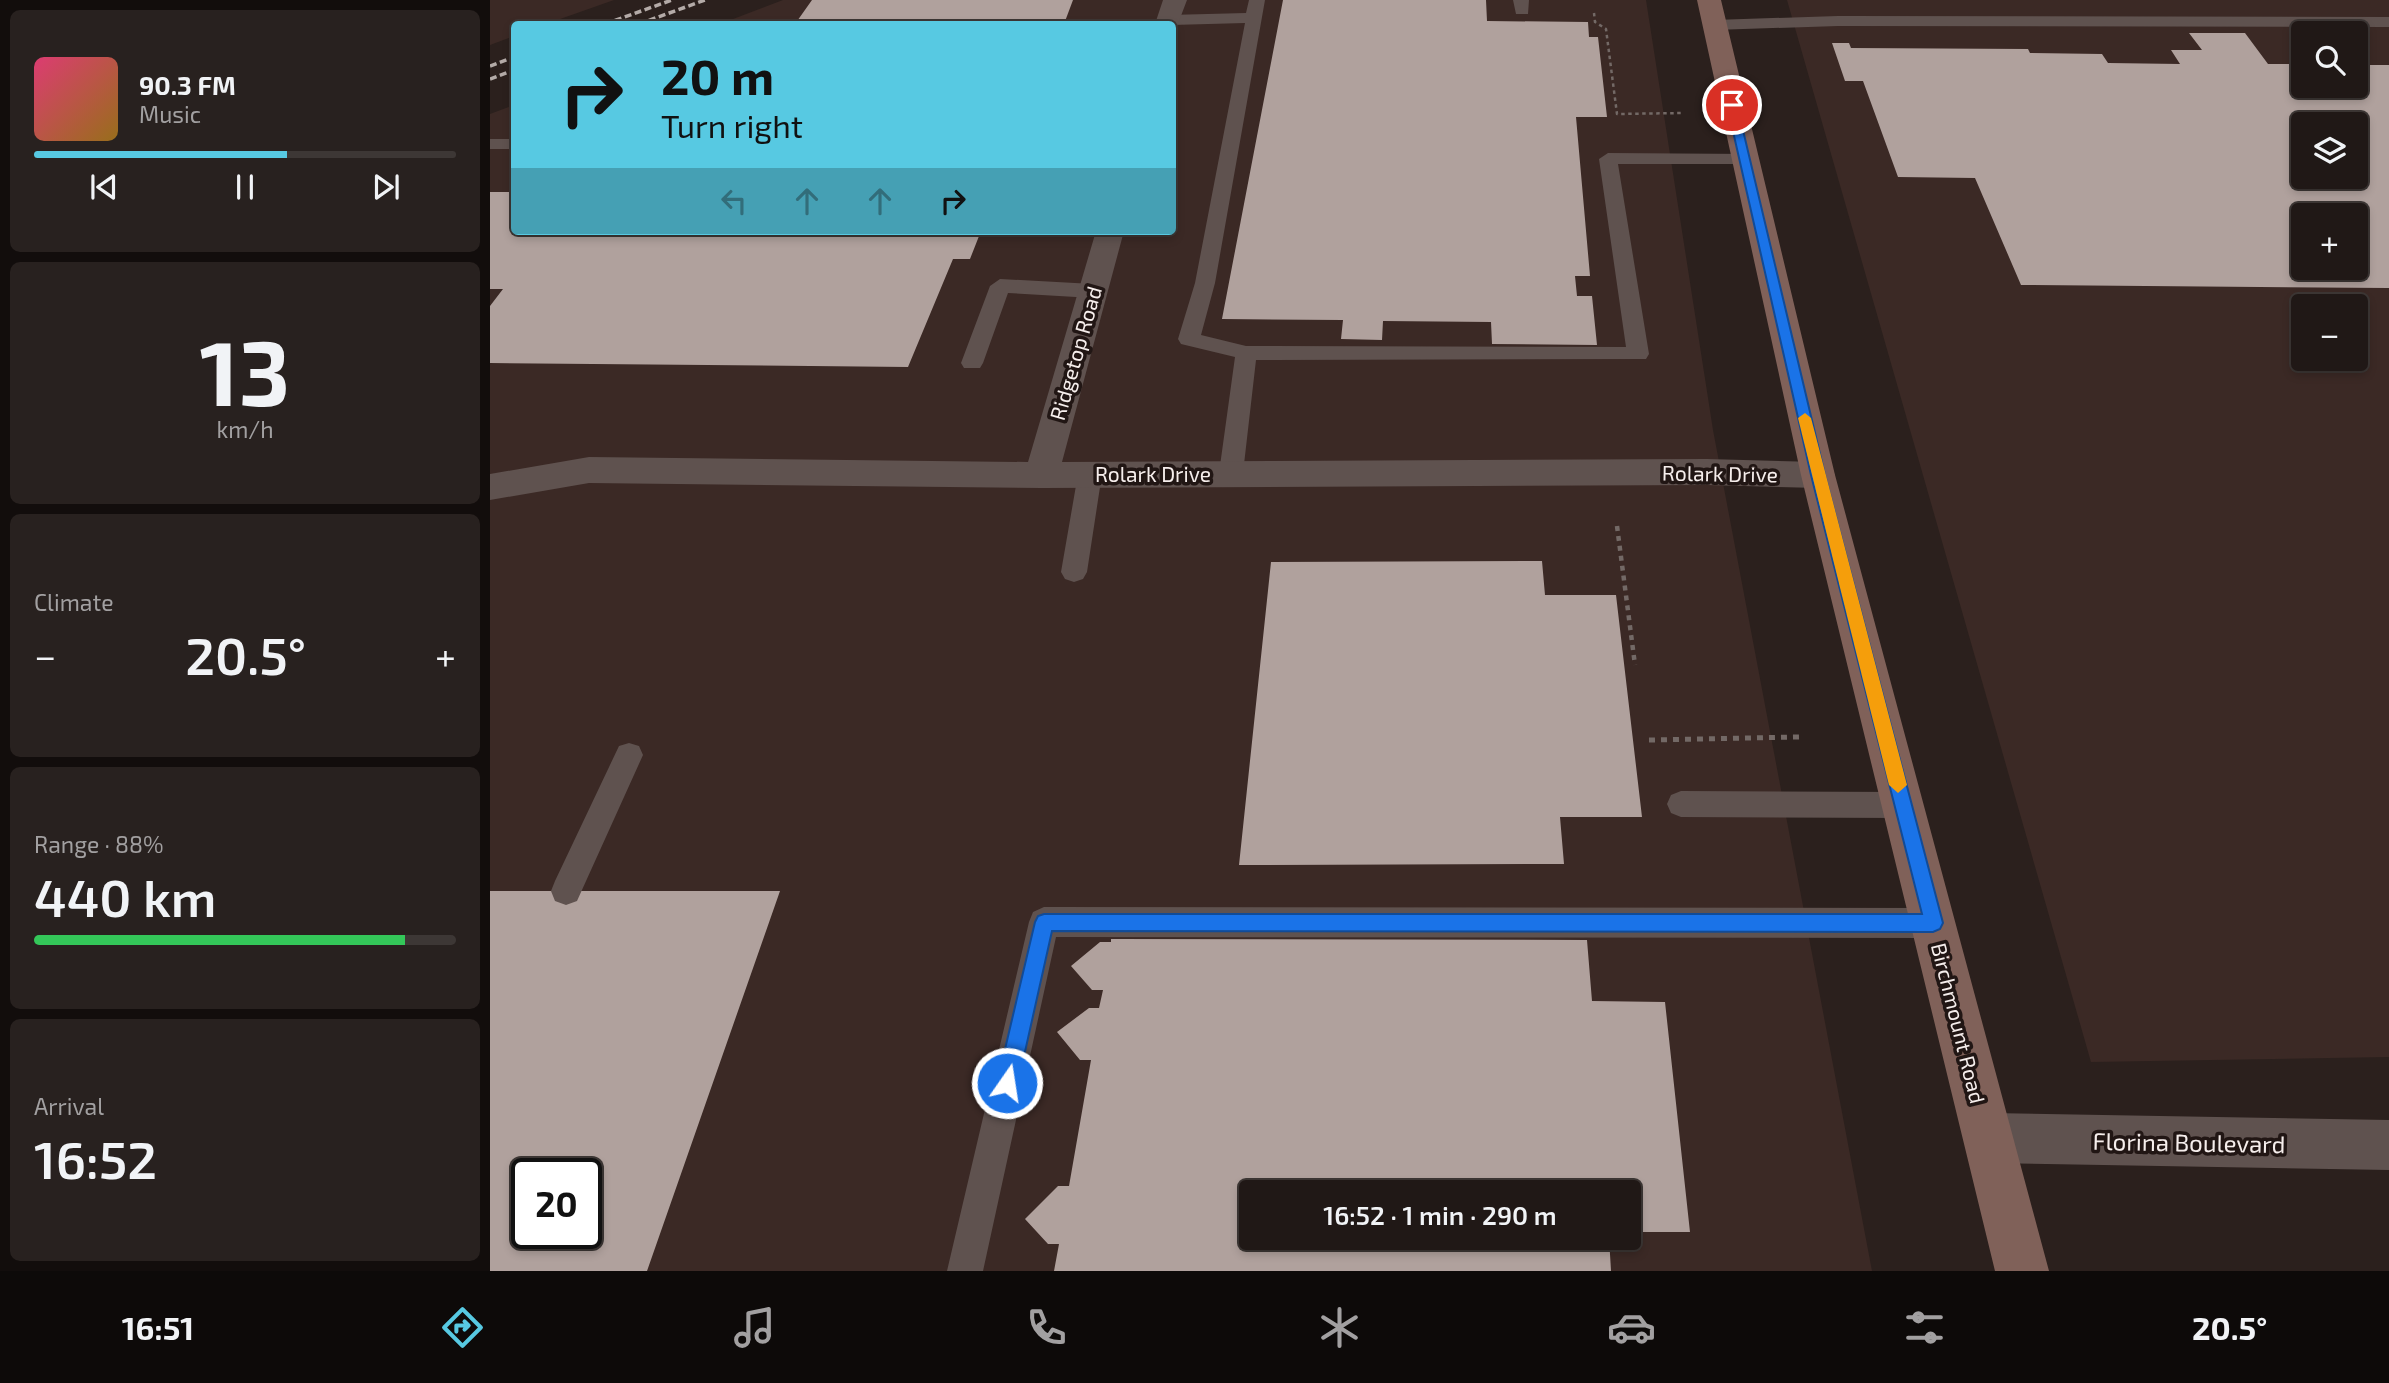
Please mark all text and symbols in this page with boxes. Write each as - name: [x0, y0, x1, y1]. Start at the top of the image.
- map controls: [2291, 21, 2368, 371]
- button: search: [2291, 21, 2368, 98]
- text: 20 m: [661, 46, 774, 105]
- icon: right: [546, 49, 637, 140]
- text: 90.3 FM: [139, 69, 236, 100]
- pin: [1702, 75, 1762, 135]
- icon: arrive: [1713, 86, 1751, 124]
- text: Music: [139, 100, 201, 128]
- text: Turn right: [661, 106, 803, 144]
- button: layers: [2291, 112, 2368, 189]
- icon: previous: [85, 168, 123, 206]
- icon: pause: [226, 168, 264, 206]
- icon: next: [367, 168, 405, 206]
- icon: left: [715, 182, 753, 220]
- icon: ahead: [788, 182, 826, 220]
- icon: ahead: [861, 182, 899, 220]
- icon: right: [934, 182, 972, 220]
- button: +: [2291, 203, 2368, 280]
- street label: Ridgetop Road: [1044, 283, 1106, 423]
- button: −: [2291, 294, 2368, 371]
- text: 13: [200, 315, 290, 424]
- text: km/h: [216, 415, 274, 443]
- street label: Rolark Drive: [1662, 459, 1778, 487]
- street label: Rolark Drive: [1095, 461, 1211, 486]
- text: Climate: [34, 588, 114, 616]
- text: 20.5°: [185, 623, 306, 685]
- text: −: [34, 632, 56, 678]
- text: +: [435, 632, 456, 678]
- text: Range · 88%: [34, 830, 163, 858]
- text: 440 km: [34, 865, 217, 927]
- street label: Birchmount Road: [1927, 940, 1991, 1106]
- position arrow: [970, 1046, 1044, 1120]
- text: Arrival: [34, 1092, 104, 1120]
- street label: Florina Boulevard: [2092, 1126, 2286, 1158]
- text: 16:52: [34, 1127, 157, 1189]
- speed limit sign: 20: [511, 1158, 602, 1249]
- text: 16:52 · 1 min · 290 m: [1323, 1199, 1557, 1230]
- icon: directions: [438, 1303, 487, 1352]
- icon: music: [730, 1303, 779, 1352]
- icon: phone: [1022, 1303, 1071, 1352]
- icon: climate: [1315, 1303, 1364, 1352]
- icon: car: [1607, 1303, 1656, 1352]
- icon: filters: [1900, 1303, 1949, 1352]
- text: 16:51: [122, 1308, 194, 1346]
- text: 20.5°: [2192, 1308, 2267, 1346]

